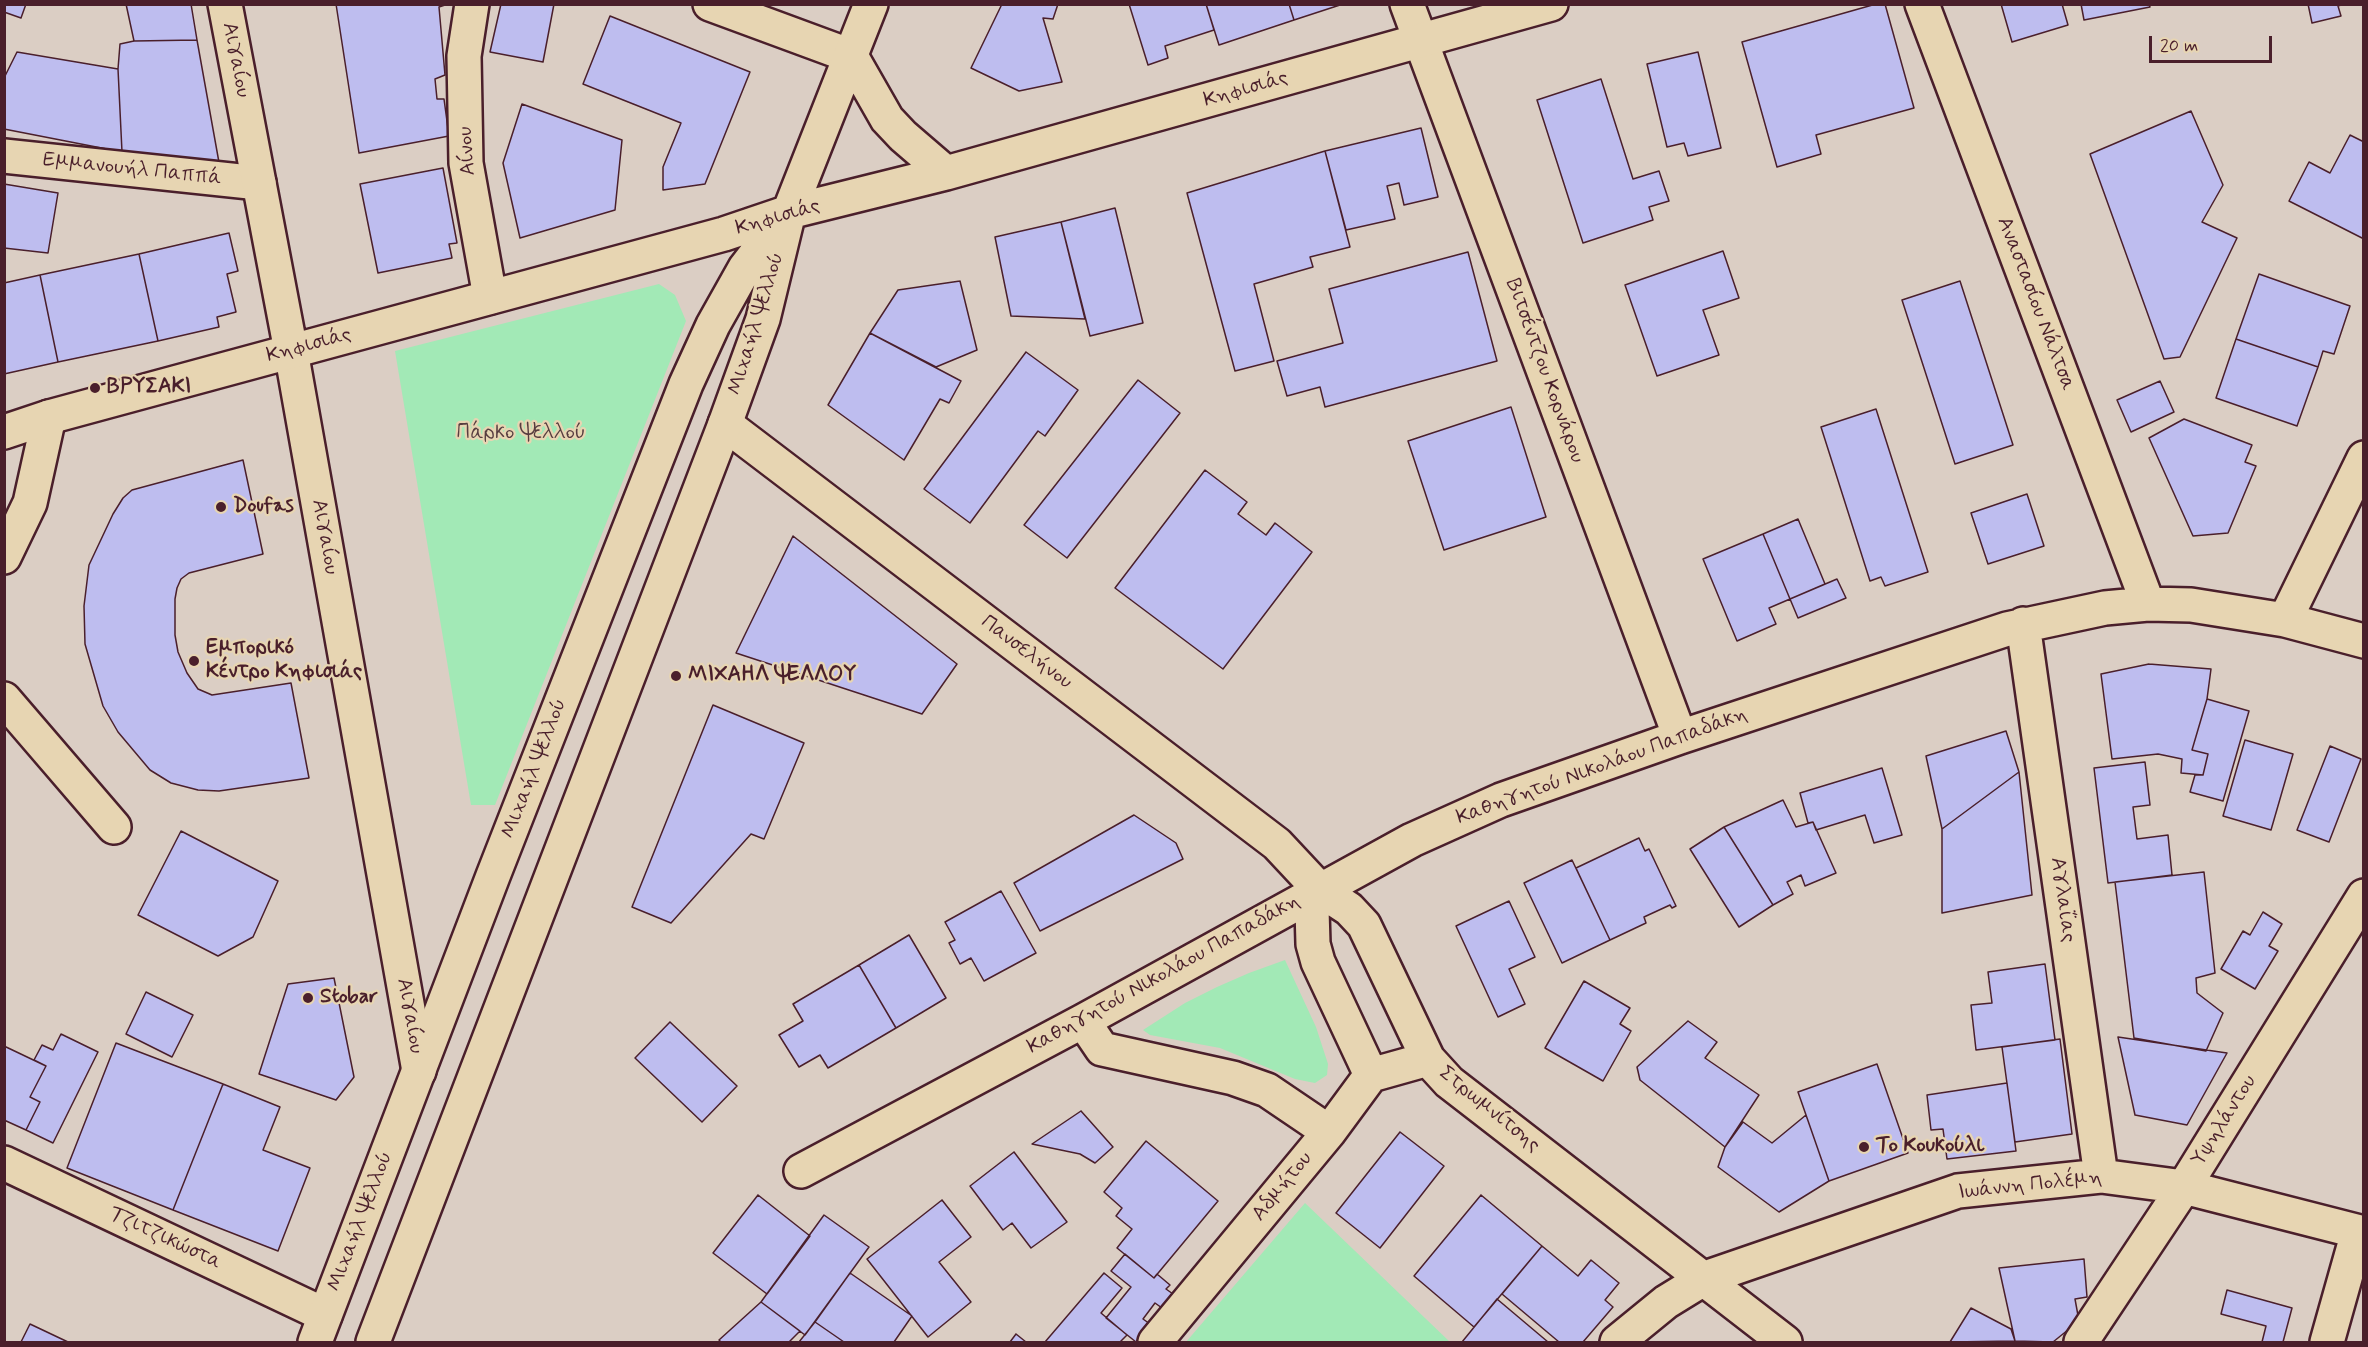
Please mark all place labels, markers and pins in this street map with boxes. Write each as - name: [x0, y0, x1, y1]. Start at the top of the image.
- place label: ΒΡΥΣΑΚΙ: [107, 375, 192, 401]
- marker: ΒΡΥΣΑΚΙ: [88, 381, 102, 395]
- place label: Doufas: [233, 494, 294, 520]
- marker: Doufas: [214, 500, 228, 514]
- place label: Εμπορικό Κέντρο Κηφισιάς: [206, 636, 362, 686]
- marker: Εμπορικό Κέντρο Κηφισιάς: [187, 654, 201, 668]
- place label: ΜΙΧΑΗΛ ΨΕΛΛΟΥ: [688, 663, 856, 689]
- marker: ΜΙΧΑΗΛ ΨΕΛΛΟΥ: [669, 669, 683, 683]
- place label: Stobar: [320, 985, 378, 1011]
- marker: Stobar: [301, 991, 315, 1005]
- place label: Το Κουκούλι: [1876, 1134, 1984, 1160]
- marker: Το Κουκούλι: [1857, 1140, 1871, 1154]

